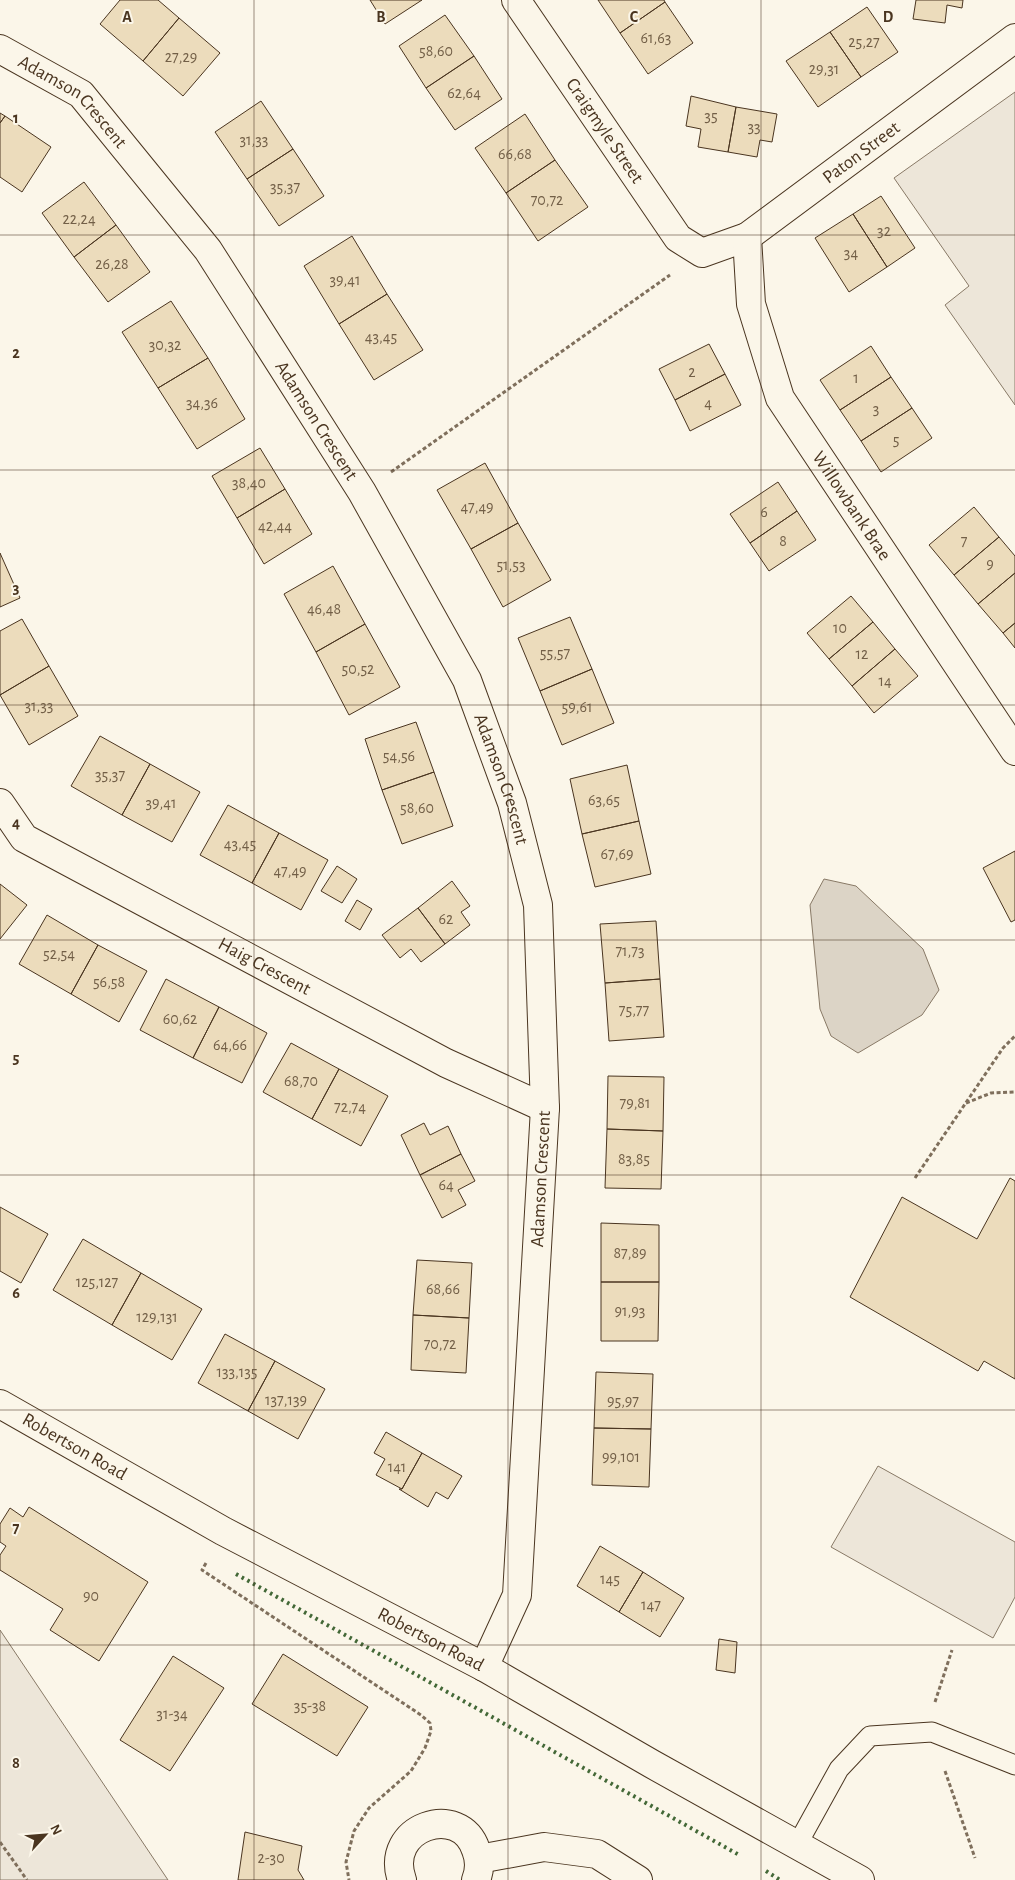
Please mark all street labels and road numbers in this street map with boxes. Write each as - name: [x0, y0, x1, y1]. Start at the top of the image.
- street label: Adamson Crescent: [15, 52, 131, 152]
- street label: Craigmyle Street: [563, 75, 647, 187]
- street label: Paton Street: [819, 118, 903, 187]
- street label: Adamson Crescent: [272, 358, 361, 483]
- street label: Willowbank Brae: [809, 448, 895, 564]
- street label: Adamson Crescent: [471, 711, 532, 846]
- street label: Haig Crescent: [215, 934, 314, 999]
- street label: Adamson Crescent: [528, 1110, 554, 1248]
- street label: Robertson Road: [19, 1409, 130, 1484]
- street label: Robertson Road: [375, 1604, 487, 1675]

